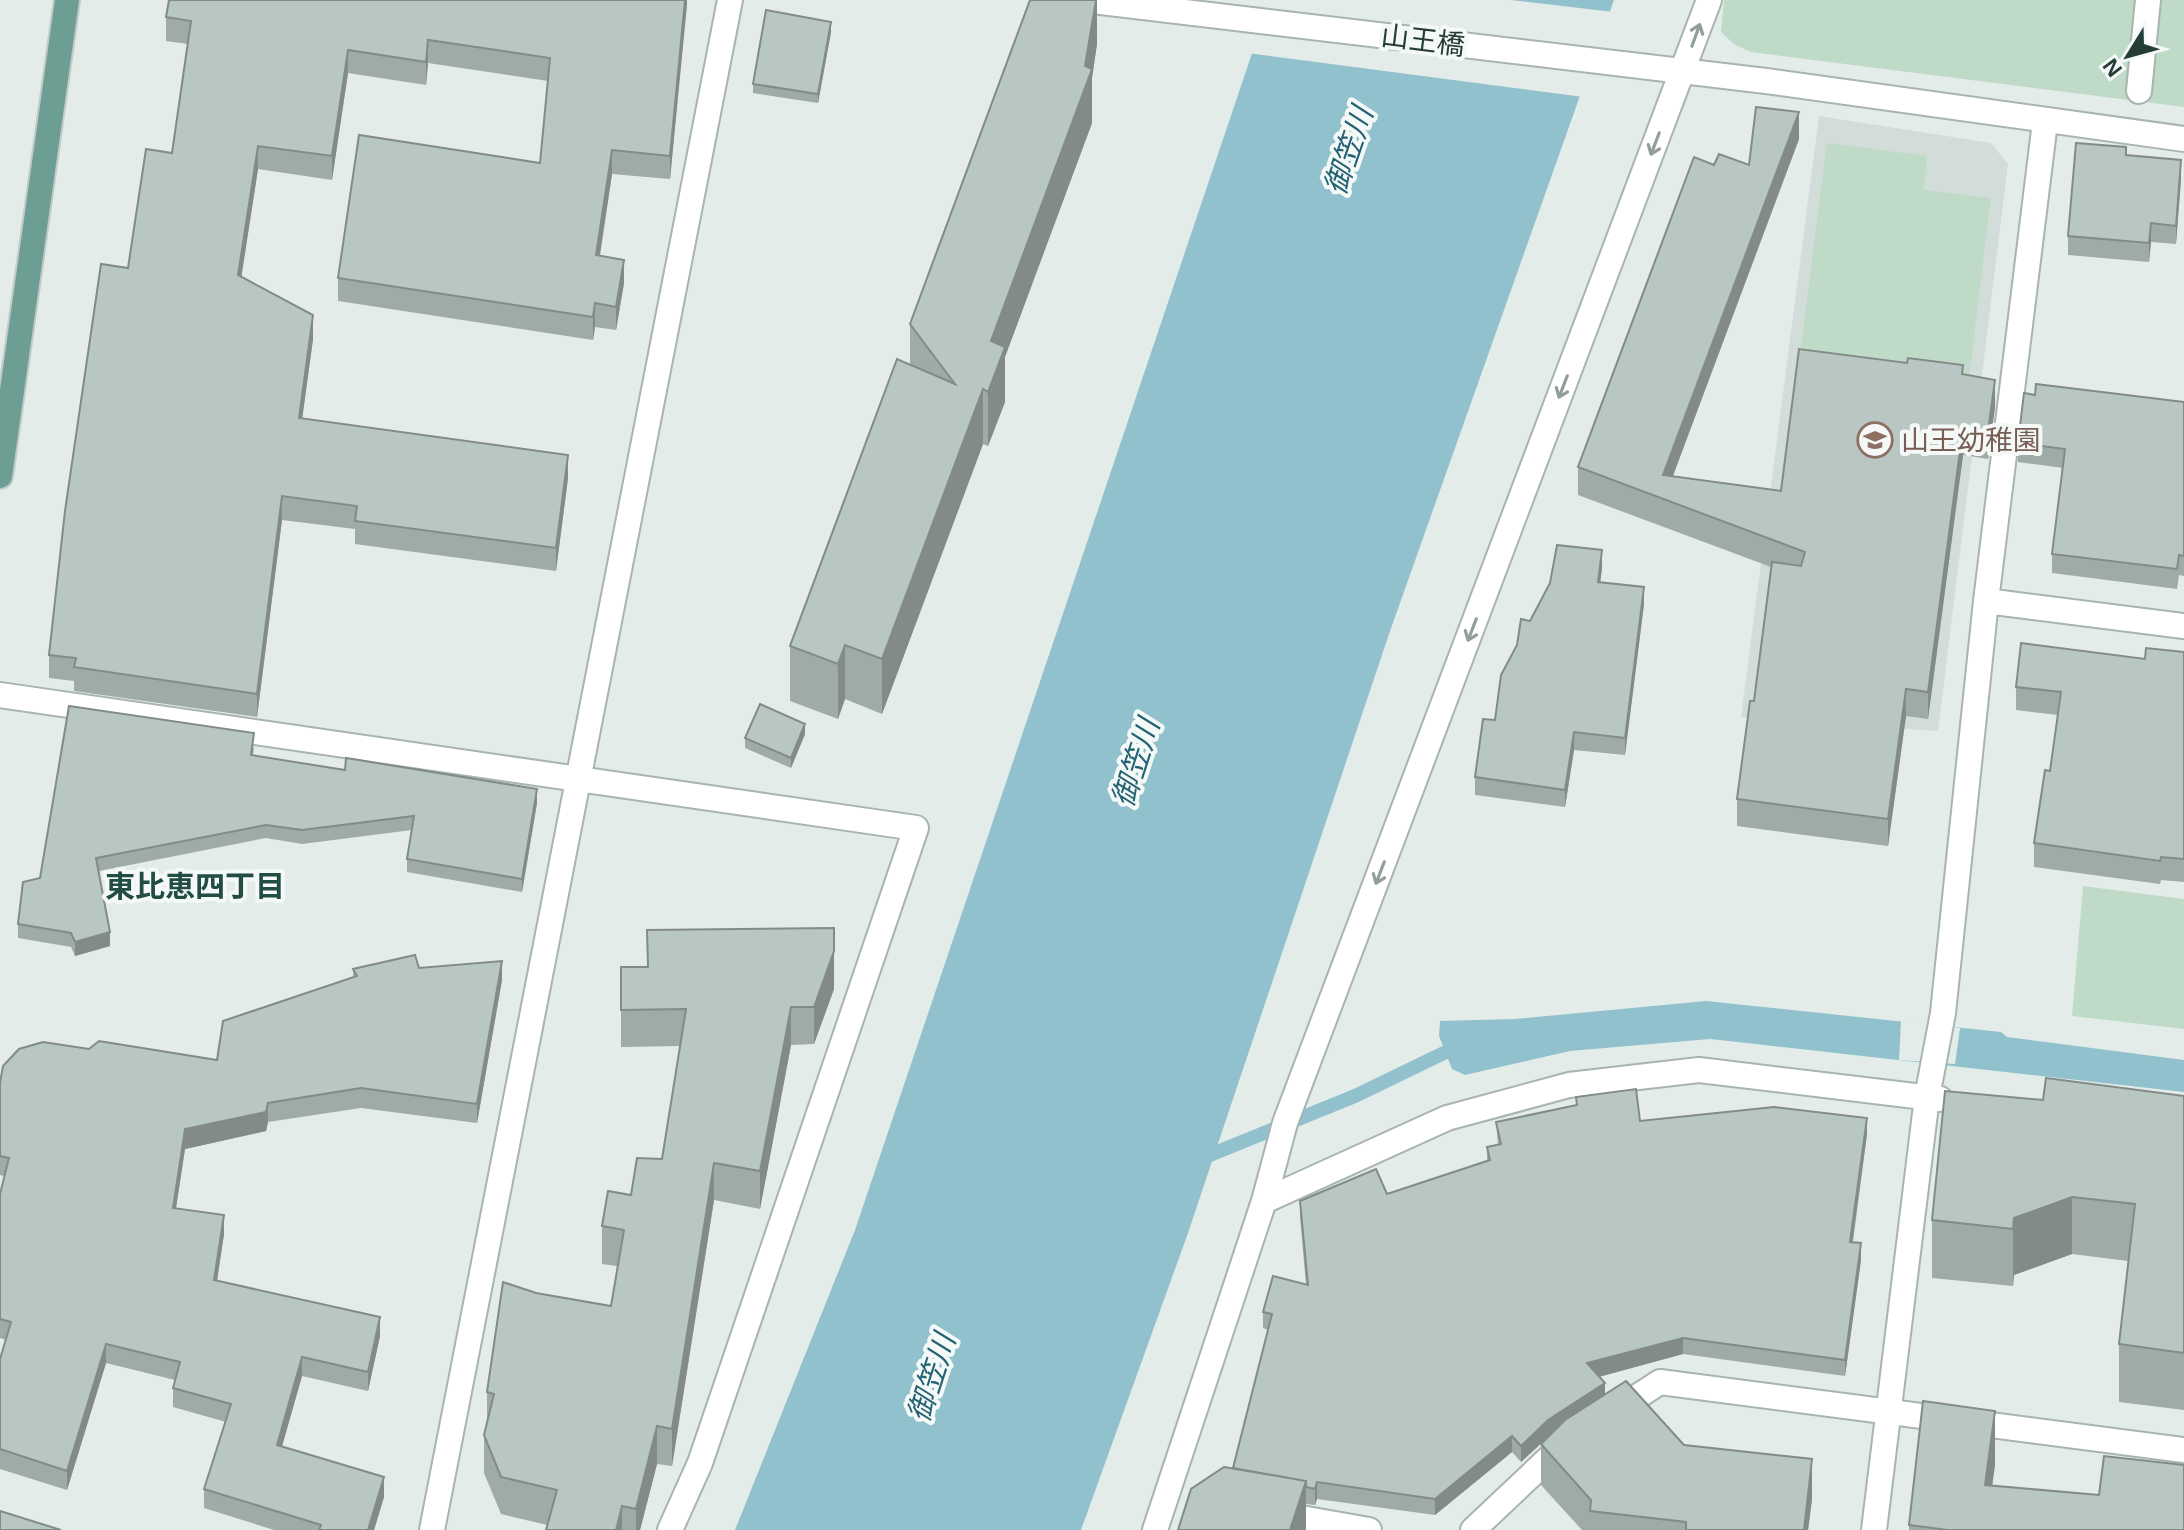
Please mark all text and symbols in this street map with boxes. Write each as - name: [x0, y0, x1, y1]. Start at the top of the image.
- north arrow: [2088, 16, 2168, 96]
- street label: 山王橋: [1379, 20, 1467, 61]
- one-way arrow: [1690, 23, 1704, 48]
- text: N: [2098, 54, 2127, 82]
- water label: 御笠川: [1318, 100, 1380, 199]
- one-way arrow: [1647, 131, 1661, 156]
- one-way arrow: [1555, 374, 1569, 399]
- school or university icon: 山王幼稚園: [1856, 421, 1894, 459]
- place label: 山王幼稚園: [1901, 425, 2041, 456]
- one-way arrow: [1464, 617, 1478, 642]
- water label: 御笠川: [1106, 712, 1166, 811]
- one-way arrow: [1372, 860, 1386, 885]
- district label: 東比恵四丁目: [105, 870, 285, 903]
- water label: 御笠川: [902, 1327, 962, 1426]

